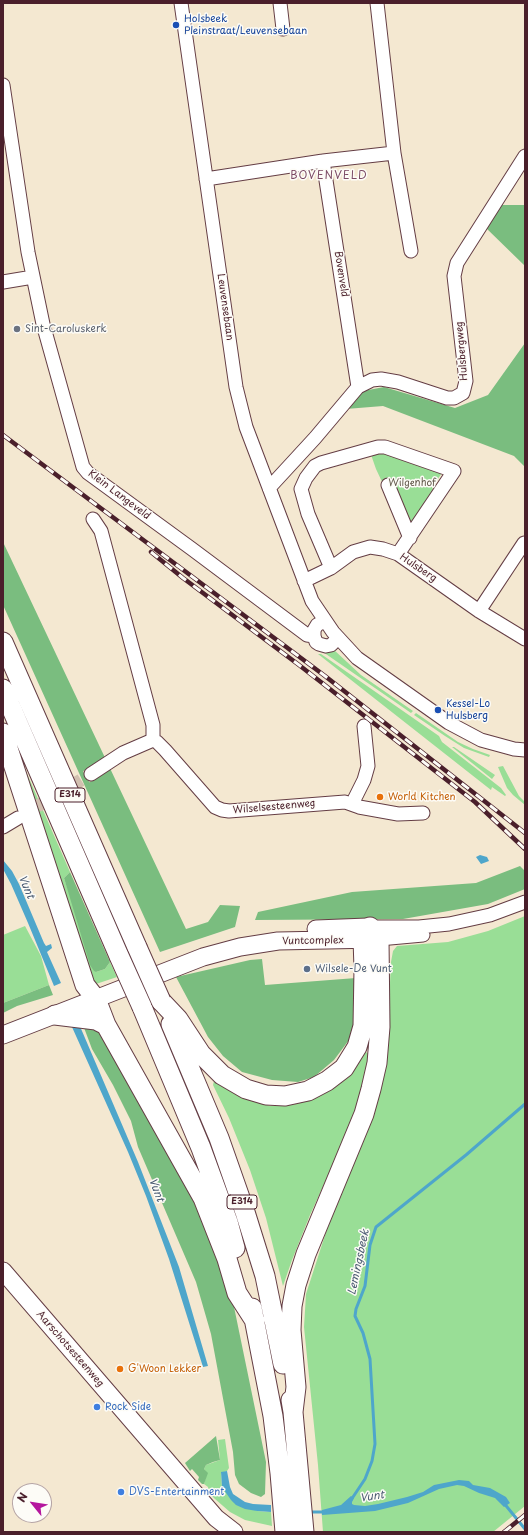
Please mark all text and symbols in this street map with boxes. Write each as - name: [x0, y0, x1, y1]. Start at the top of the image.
- place label: Holsbeek Pleinstraat/Leuvensebaan: [184, 13, 307, 36]
- marker: Holsbeek Pleinstraat/Leuvensebaan: [171, 20, 181, 30]
- district label: BOVENVELD: [290, 169, 368, 183]
- street label: Bovenveld: [331, 250, 351, 298]
- street label: Leuvensebaan: [214, 273, 236, 341]
- street label: Hulsbergweg: [453, 321, 471, 381]
- place label: Sint-Caroluskerk: [25, 323, 107, 335]
- marker: Sint-Caroluskerk: [12, 324, 22, 334]
- street label: Klein Langeveld: [86, 468, 152, 522]
- park label: Wilgenhof: [388, 477, 436, 489]
- street label: Hulsberg: [397, 551, 439, 585]
- place label: Kessel-Lo Hulsberg: [446, 698, 490, 722]
- marker: Kessel-Lo Hulsberg: [433, 705, 443, 715]
- road number: E314: [55, 788, 85, 802]
- place label: World Kitchen: [388, 791, 456, 803]
- marker: World Kitchen: [375, 792, 385, 802]
- street label: Wilselsesteenweg: [232, 797, 316, 817]
- water label: Vunt: [15, 873, 37, 901]
- street label: Vuntcomplex: [282, 934, 344, 948]
- place label: Wilsele-De Vunt: [315, 963, 392, 975]
- marker: Wilsele-De Vunt: [302, 964, 312, 974]
- water label: Vunt: [146, 1176, 166, 1204]
- road number: E314: [227, 1195, 257, 1209]
- water label: Lemingsbeek: [346, 1228, 372, 1296]
- street label: Aarschotsesteenweg: [34, 1308, 106, 1390]
- place label: G'Woon Lekker: [128, 1363, 201, 1375]
- marker: G'Woon Lekker: [115, 1364, 125, 1374]
- place label: Rock Side: [105, 1401, 151, 1413]
- marker: Rock Side: [92, 1402, 102, 1412]
- north arrow: [12, 1483, 52, 1523]
- place label: DVS-Entertainment: [129, 1486, 224, 1498]
- marker: DVS-Entertainment: [116, 1487, 126, 1497]
- text: N: [12, 1489, 32, 1505]
- water label: Vunt: [359, 1489, 385, 1505]

